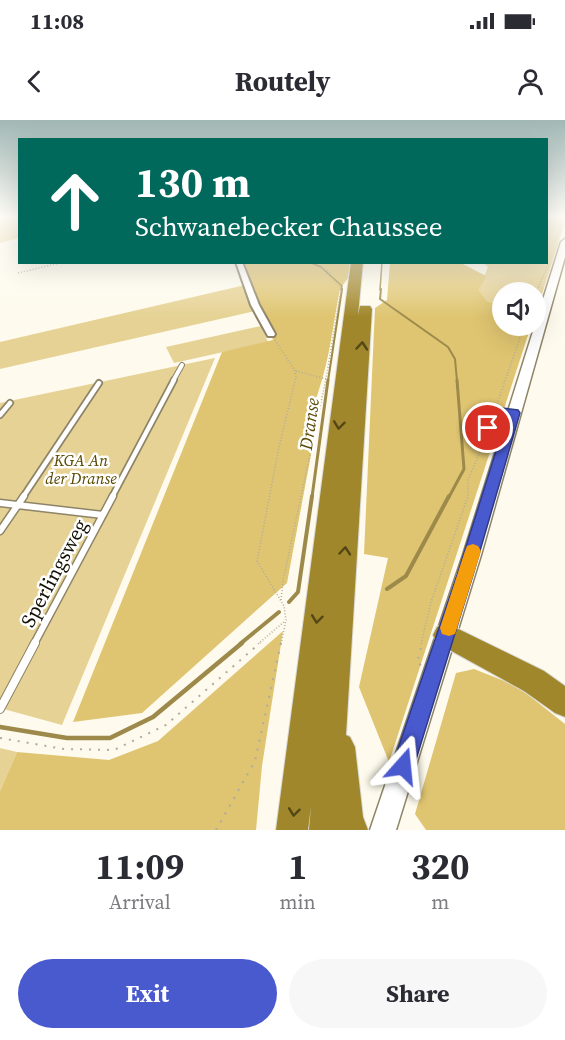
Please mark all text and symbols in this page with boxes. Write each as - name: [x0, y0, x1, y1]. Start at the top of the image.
- text: 11:08: [30, 6, 84, 36]
- text: Routely: [235, 63, 330, 100]
- icon: back: [18, 65, 51, 98]
- icon: person: [514, 65, 547, 98]
- text: 130 m: [135, 153, 250, 211]
- icon: ahead: [36, 162, 114, 240]
- text: Schwanebecker Chaussee: [135, 208, 442, 245]
- map controls: [492, 282, 546, 336]
- button: sound: [492, 282, 546, 336]
- one-way arrow: [355, 342, 368, 351]
- water label: Dranse: [293, 396, 325, 453]
- pin: [462, 402, 513, 453]
- icon: arrive: [471, 411, 504, 444]
- one-way arrow: [333, 420, 346, 430]
- park label: KGA An der Dranse: [45, 449, 117, 489]
- street label: Sperlingsweg: [14, 514, 94, 632]
- one-way arrow: [338, 547, 351, 556]
- one-way arrow: [311, 614, 323, 623]
- position arrow: [371, 734, 435, 798]
- one-way arrow: [288, 808, 301, 817]
- text: 11:09: [95, 842, 184, 891]
- text: 1: [288, 842, 307, 891]
- text: 320: [411, 842, 470, 891]
- text: Arrival: [109, 888, 171, 916]
- text: min: [280, 888, 316, 916]
- text: m: [431, 888, 449, 916]
- button: Exit: [18, 959, 277, 1028]
- button: Share: [289, 959, 547, 1028]

